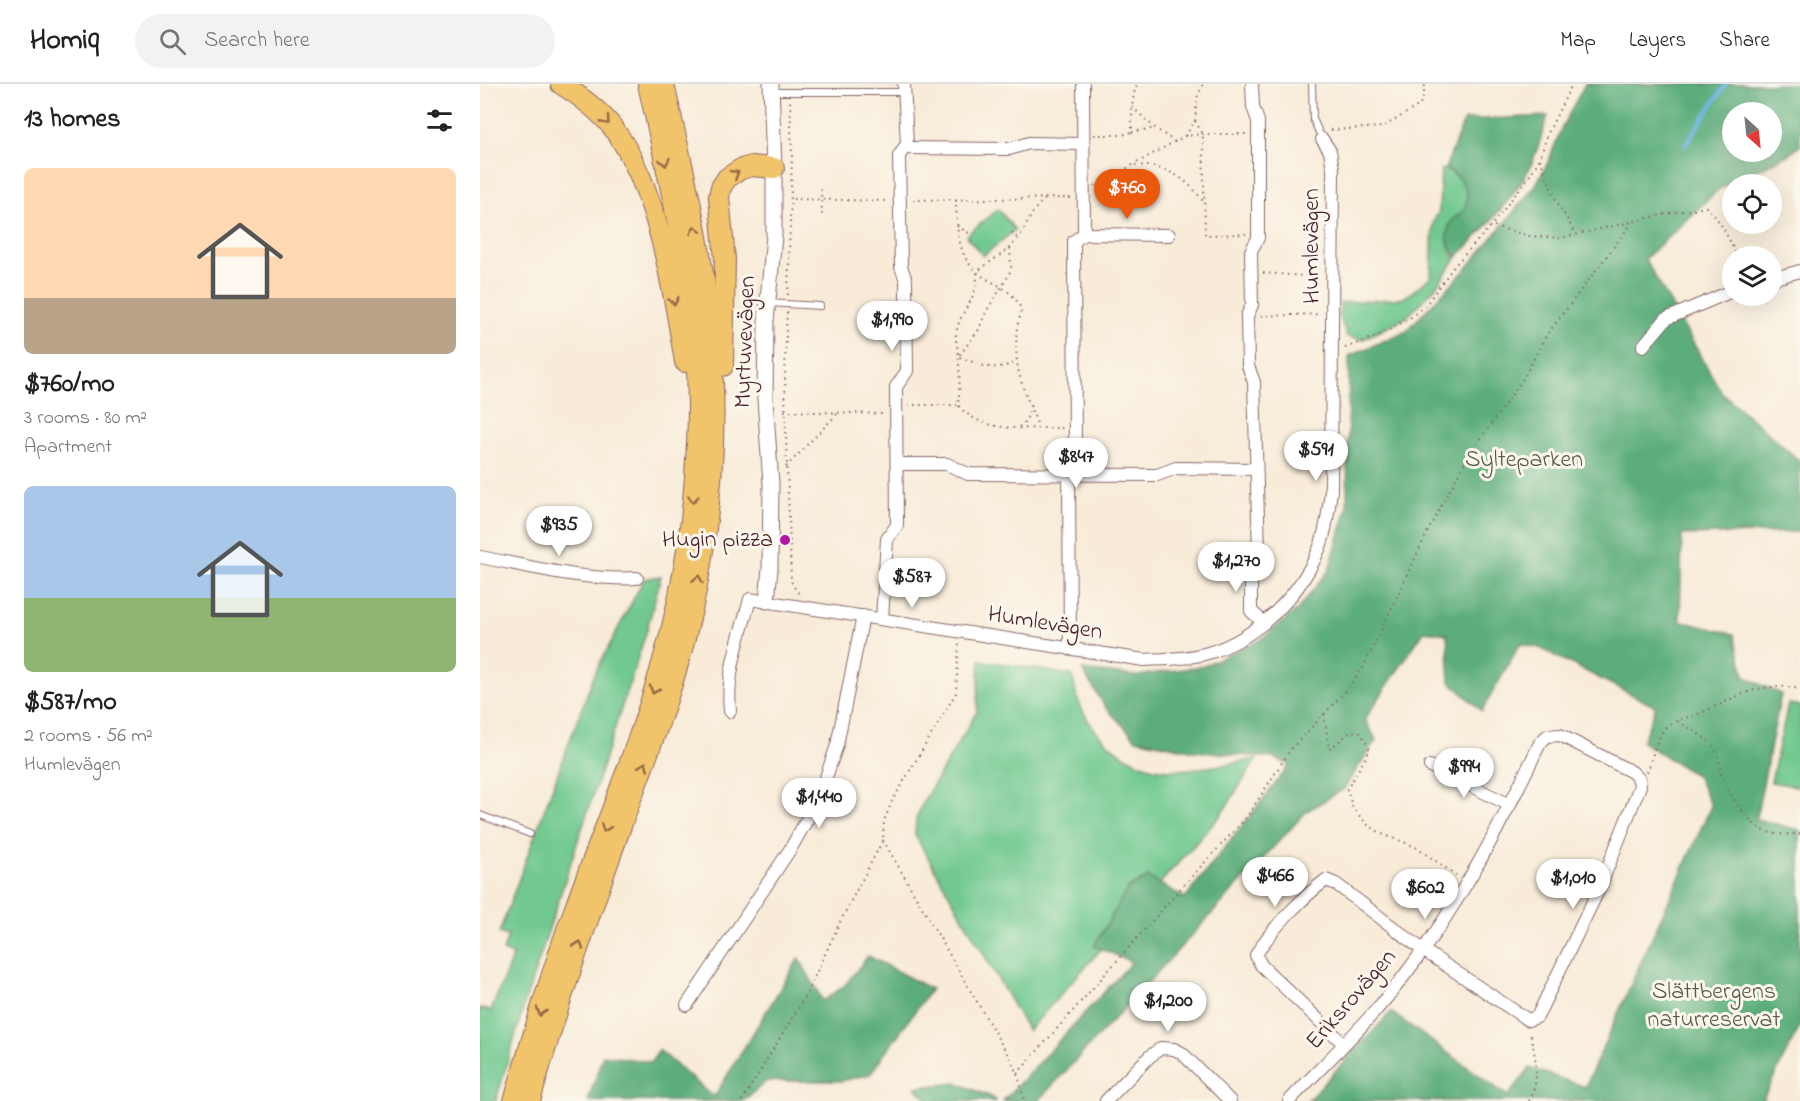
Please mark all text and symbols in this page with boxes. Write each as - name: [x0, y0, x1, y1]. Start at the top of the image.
- search box: [135, 14, 555, 68]
- text: Homiq: [30, 21, 99, 62]
- icon: search: [156, 25, 189, 58]
- text: Search here: [204, 25, 310, 57]
- text: Map: [1560, 26, 1596, 56]
- text: Layers: [1629, 26, 1686, 56]
- text: Share: [1719, 26, 1770, 56]
- text: 13 homes: [24, 101, 120, 139]
- north arrow: [1722, 102, 1782, 162]
- map controls: [1722, 102, 1782, 306]
- icon: filters: [423, 104, 456, 137]
- one-way arrow: [599, 114, 610, 125]
- one-way arrow: [658, 156, 671, 166]
- pin: $760: [1091, 169, 1163, 220]
- one-way arrow: [728, 170, 739, 181]
- text: $760: [1108, 174, 1146, 203]
- button: locate: [1722, 174, 1782, 234]
- street label: Humlevägen: [1295, 188, 1330, 304]
- icon: home: [186, 207, 294, 315]
- one-way arrow: [689, 225, 702, 235]
- button: layers: [1722, 246, 1782, 306]
- street label: Myrtuvevägen: [726, 275, 767, 409]
- one-way arrow: [667, 296, 680, 306]
- pin: $1,990: [843, 301, 941, 352]
- text: $1,990: [871, 306, 913, 335]
- text: $760/mo: [24, 366, 115, 404]
- text: 3 rooms · 80 m²: [24, 404, 147, 433]
- pin: $591: [1280, 431, 1352, 482]
- text: Apartment: [24, 433, 112, 462]
- text: $591: [1298, 436, 1334, 465]
- pin: $847: [1040, 438, 1112, 489]
- text: $847: [1058, 443, 1094, 472]
- park label: Sylteparken: [1465, 443, 1583, 479]
- one-way arrow: [687, 495, 700, 504]
- pin: $935: [523, 506, 595, 557]
- text: $935: [540, 511, 578, 540]
- place label: Hugin pizza: [662, 523, 773, 558]
- icon: home: [186, 525, 294, 633]
- marker: Hugin pizza: [778, 533, 792, 547]
- pin: $1,270: [1187, 542, 1285, 593]
- text: $1,270: [1212, 547, 1260, 576]
- pin: $587: [876, 558, 948, 609]
- text: $587: [892, 563, 932, 592]
- one-way arrow: [691, 574, 704, 584]
- street label: Humlevägen: [985, 598, 1105, 650]
- text: $587/mo: [24, 684, 117, 722]
- one-way arrow: [649, 684, 661, 695]
- text: 2 rooms · 56 m²: [24, 722, 153, 751]
- pin: $994: [1428, 748, 1500, 799]
- text: Humlevägen: [24, 751, 121, 780]
- text: $994: [1448, 753, 1480, 782]
- one-way arrow: [637, 762, 649, 773]
- pin: $1,440: [770, 778, 868, 829]
- text: $1,440: [795, 783, 843, 812]
- one-way arrow: [599, 822, 612, 833]
- pin: $466: [1239, 857, 1311, 908]
- pin: $1,010: [1524, 859, 1622, 910]
- text: $466: [1256, 862, 1294, 891]
- text: $1,010: [1550, 864, 1596, 893]
- pin: $602: [1389, 869, 1461, 920]
- text: $602: [1405, 874, 1445, 903]
- one-way arrow: [572, 940, 585, 951]
- street label: Eriksrovägen: [1298, 942, 1406, 1058]
- park label: Slättbergens naturreservat: [1648, 975, 1780, 1038]
- pin: $1,200: [1119, 982, 1217, 1033]
- text: $1,200: [1143, 987, 1193, 1016]
- one-way arrow: [535, 1006, 548, 1017]

